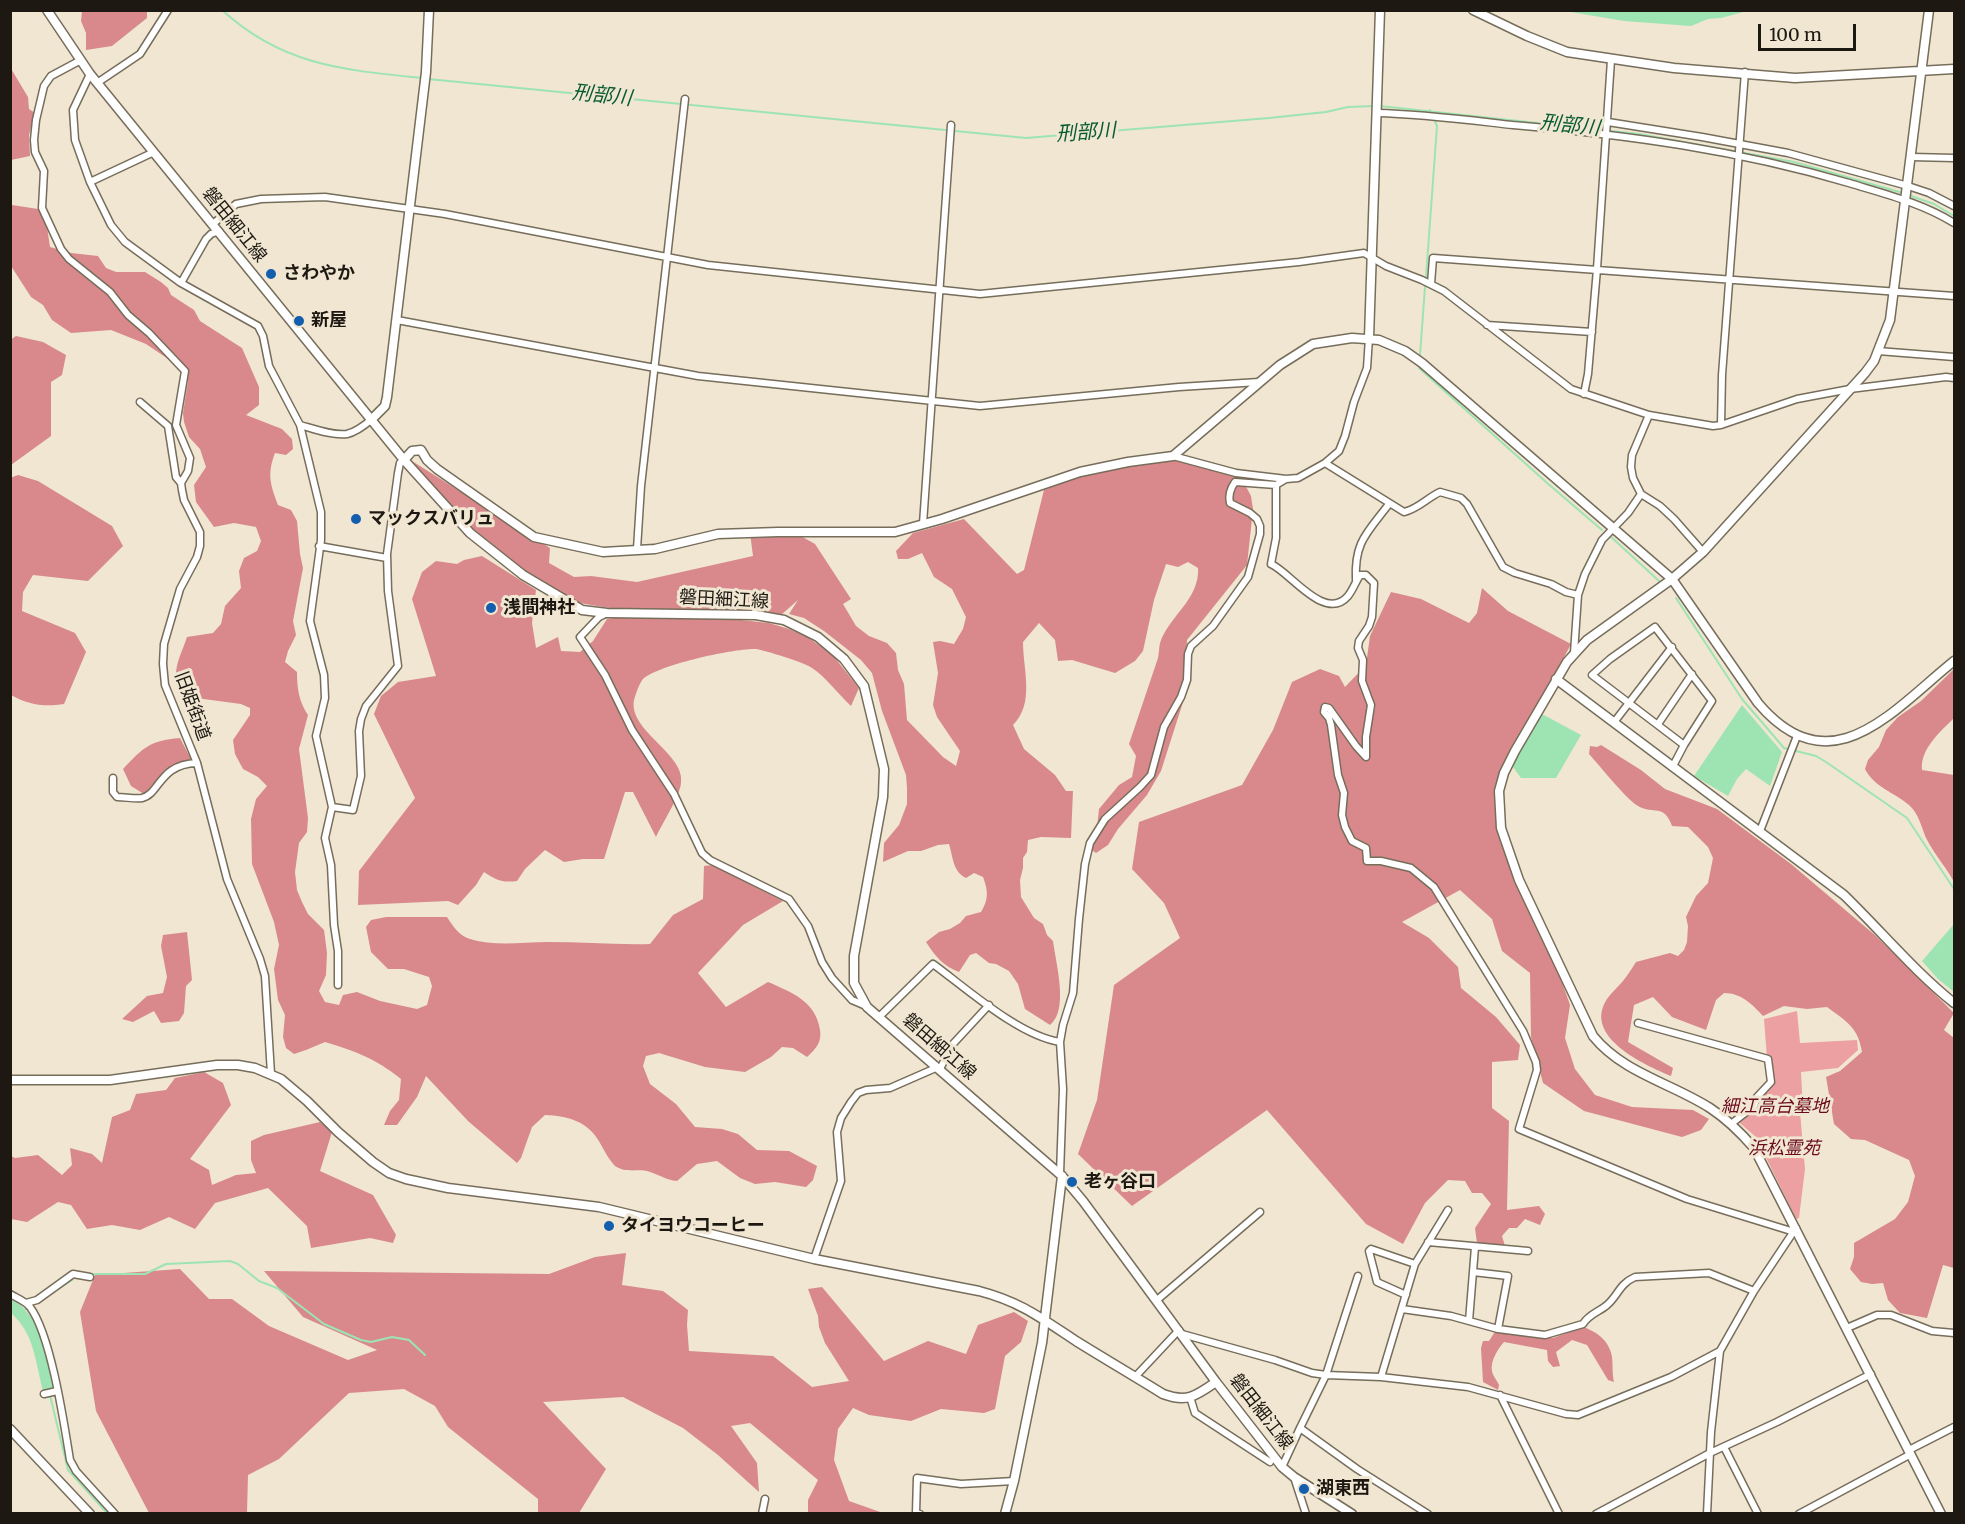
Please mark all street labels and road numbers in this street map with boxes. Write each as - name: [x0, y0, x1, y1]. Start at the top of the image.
- street label: 磐田細江線: [197, 183, 271, 267]
- street label: 磐田細江線: [678, 587, 770, 613]
- street label: 旧姫街道: [170, 668, 214, 744]
- street label: 磐田細江線: [898, 1009, 980, 1085]
- street label: 磐田細江線: [1225, 1370, 1297, 1454]

